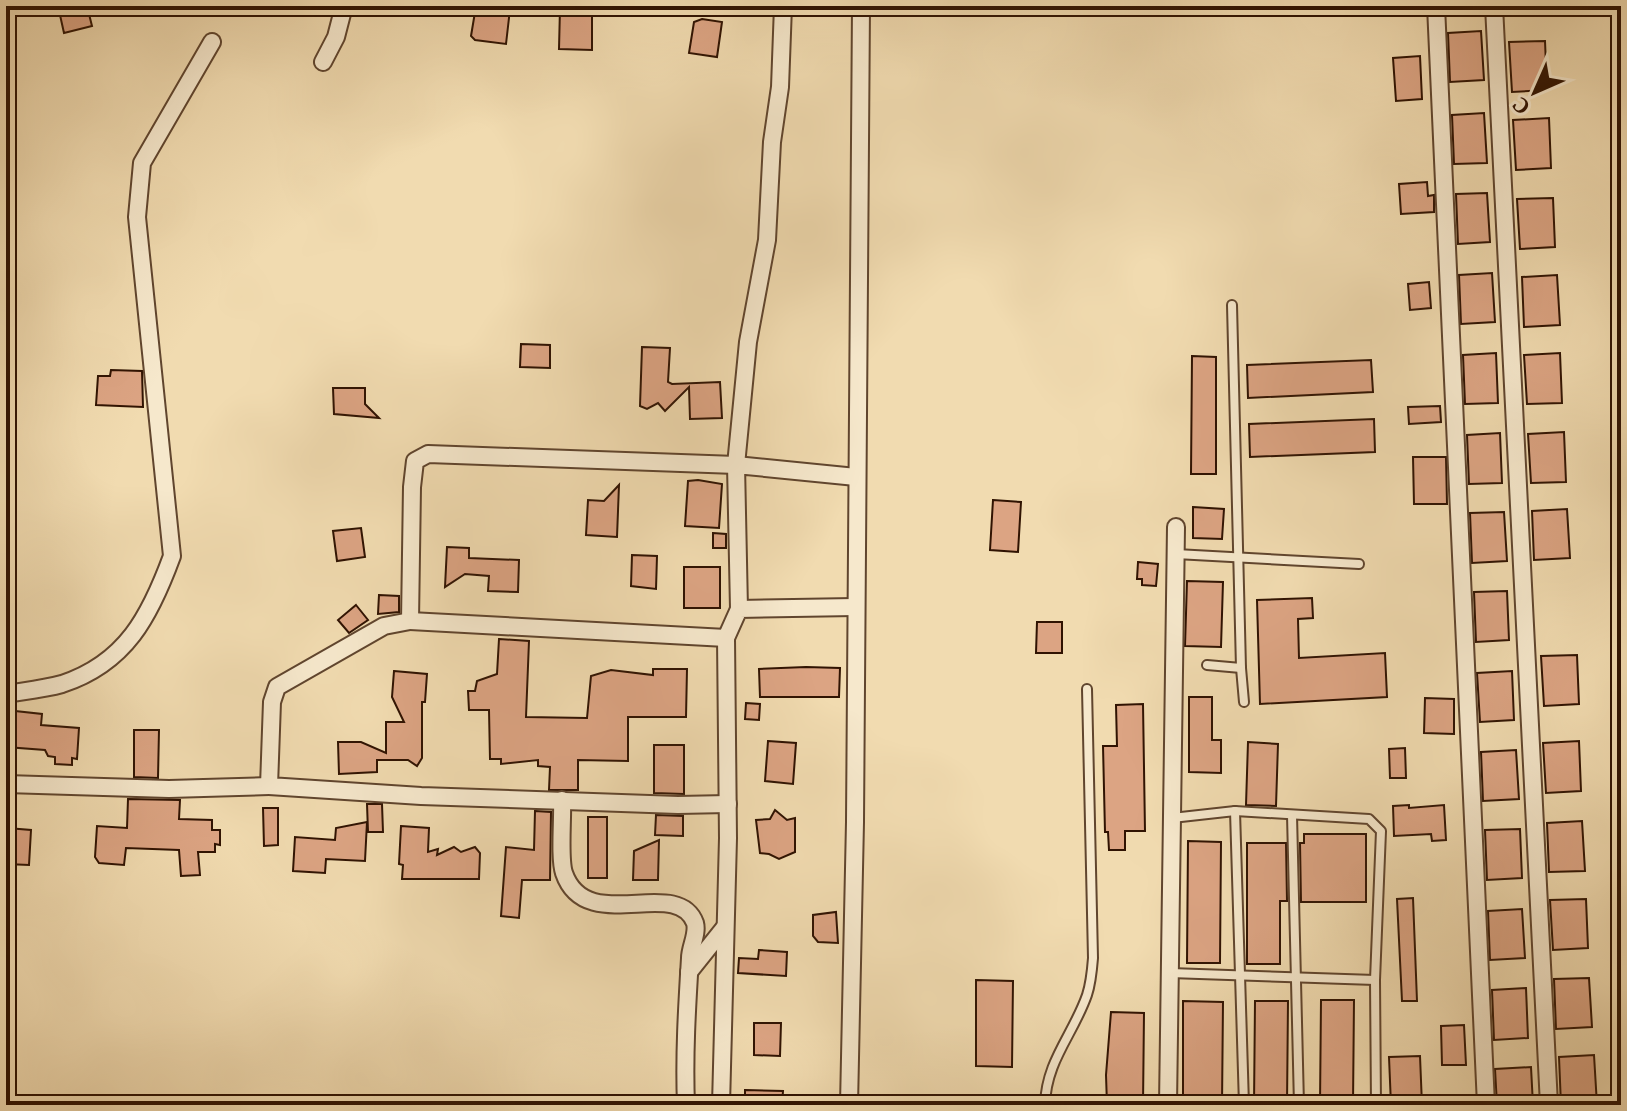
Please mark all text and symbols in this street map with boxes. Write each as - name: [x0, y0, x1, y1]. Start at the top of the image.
- north arrow: [1495, 52, 1575, 132]
- text: С: [1507, 88, 1539, 120]

